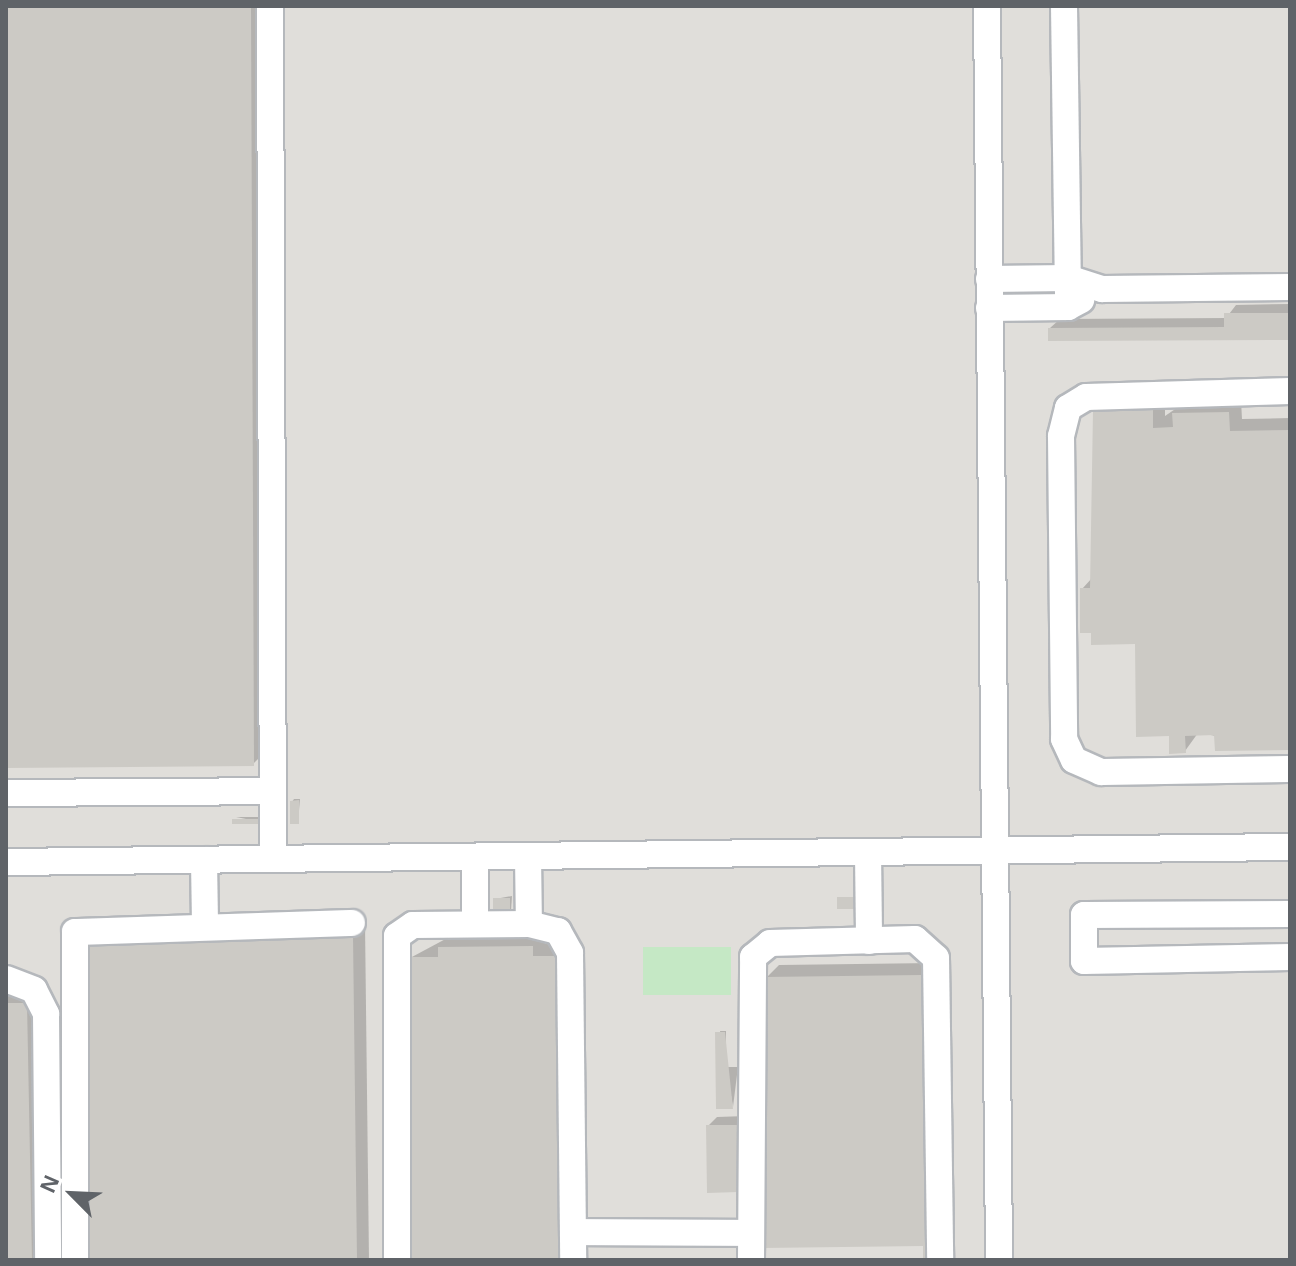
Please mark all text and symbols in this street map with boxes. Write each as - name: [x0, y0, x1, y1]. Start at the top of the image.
- north arrow: [32, 1154, 112, 1234]
- text: N: [35, 1172, 64, 1196]

